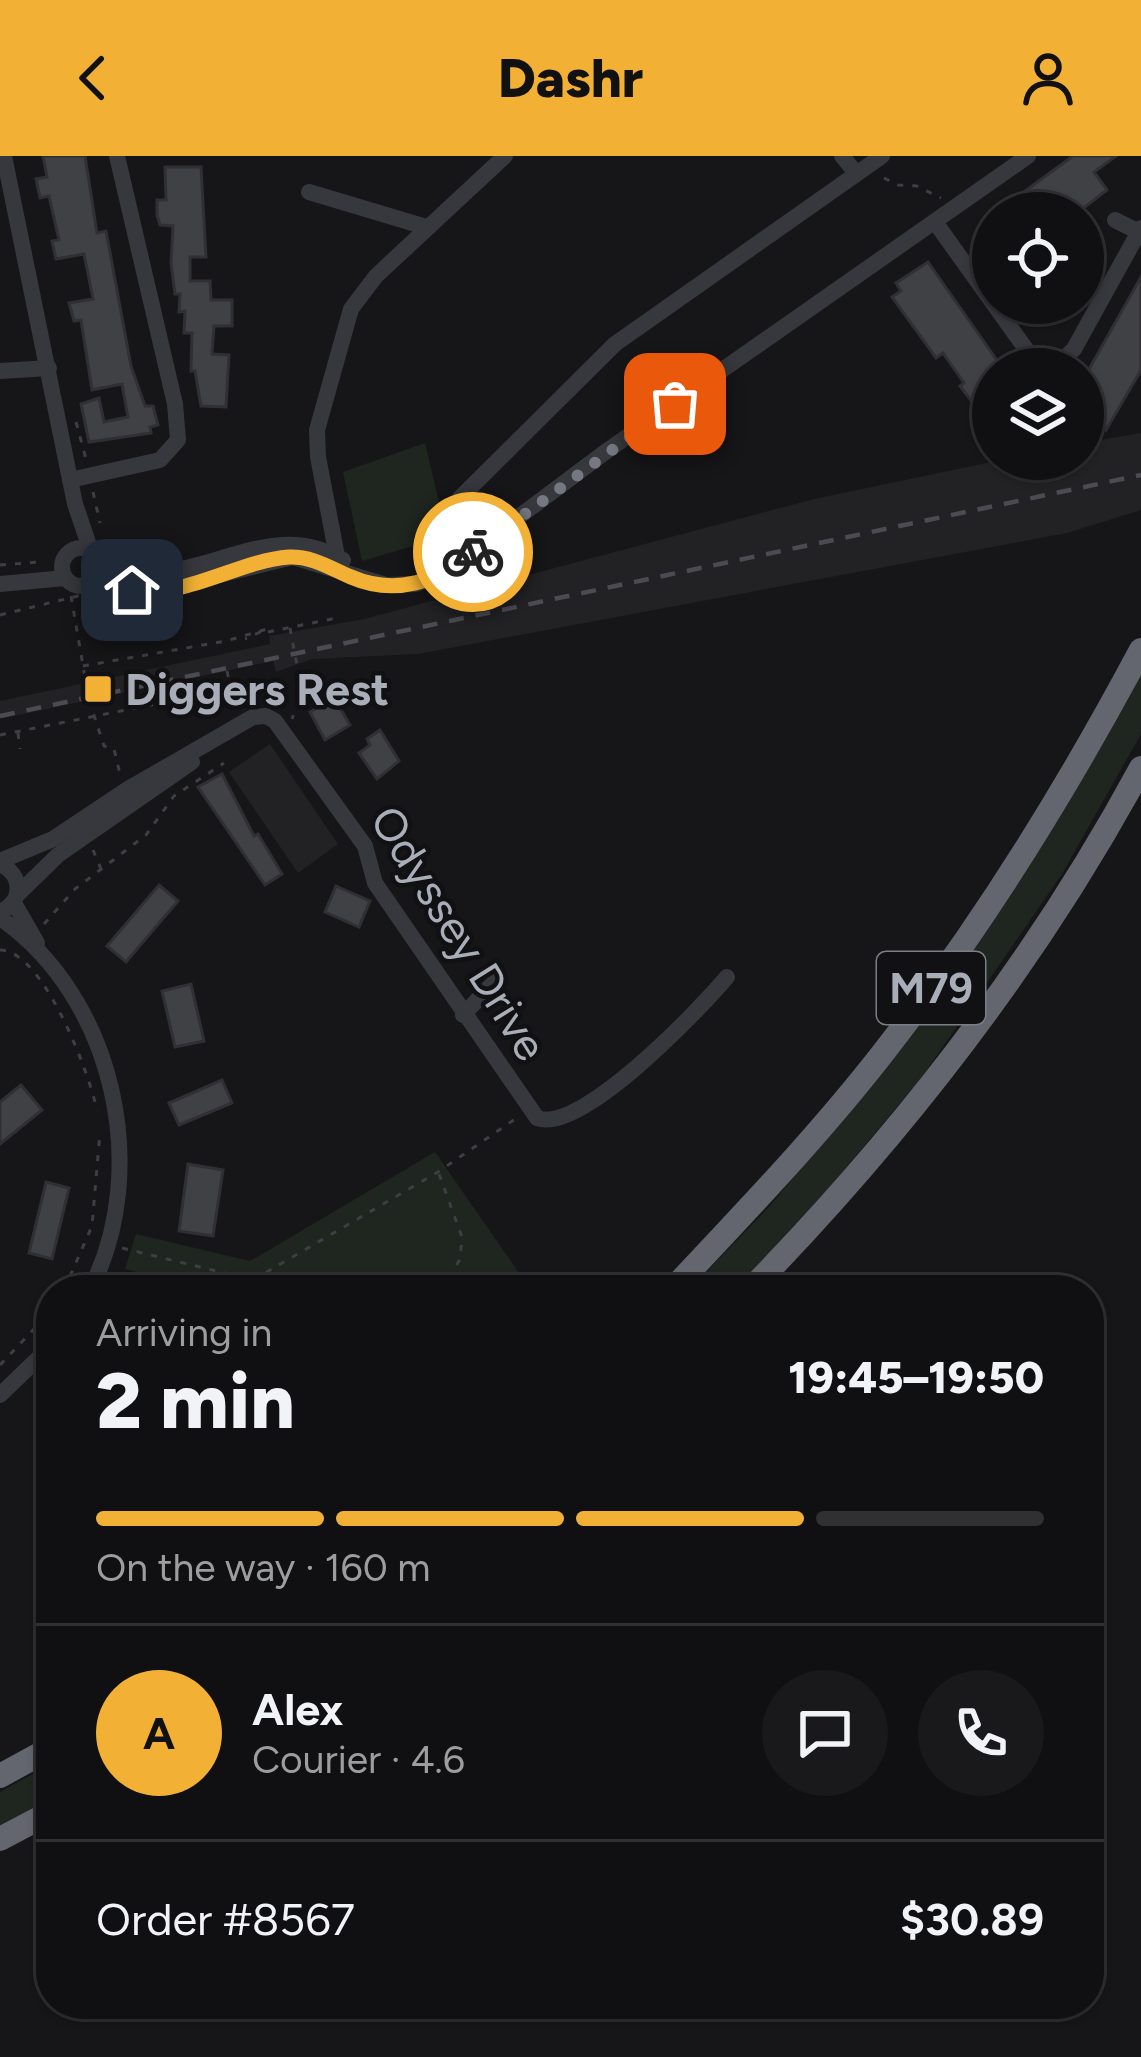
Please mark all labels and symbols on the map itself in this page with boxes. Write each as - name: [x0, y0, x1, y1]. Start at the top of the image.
- pin: [624, 353, 726, 455]
- courier: [413, 492, 533, 612]
- pin: [81, 539, 183, 641]
- place label: Diggers Rest: [125, 662, 389, 716]
- marker: Diggers Rest: [82, 673, 114, 705]
- street label: Odyssey Drive: [359, 796, 559, 1070]
- road number: M79: [877, 952, 985, 1024]

